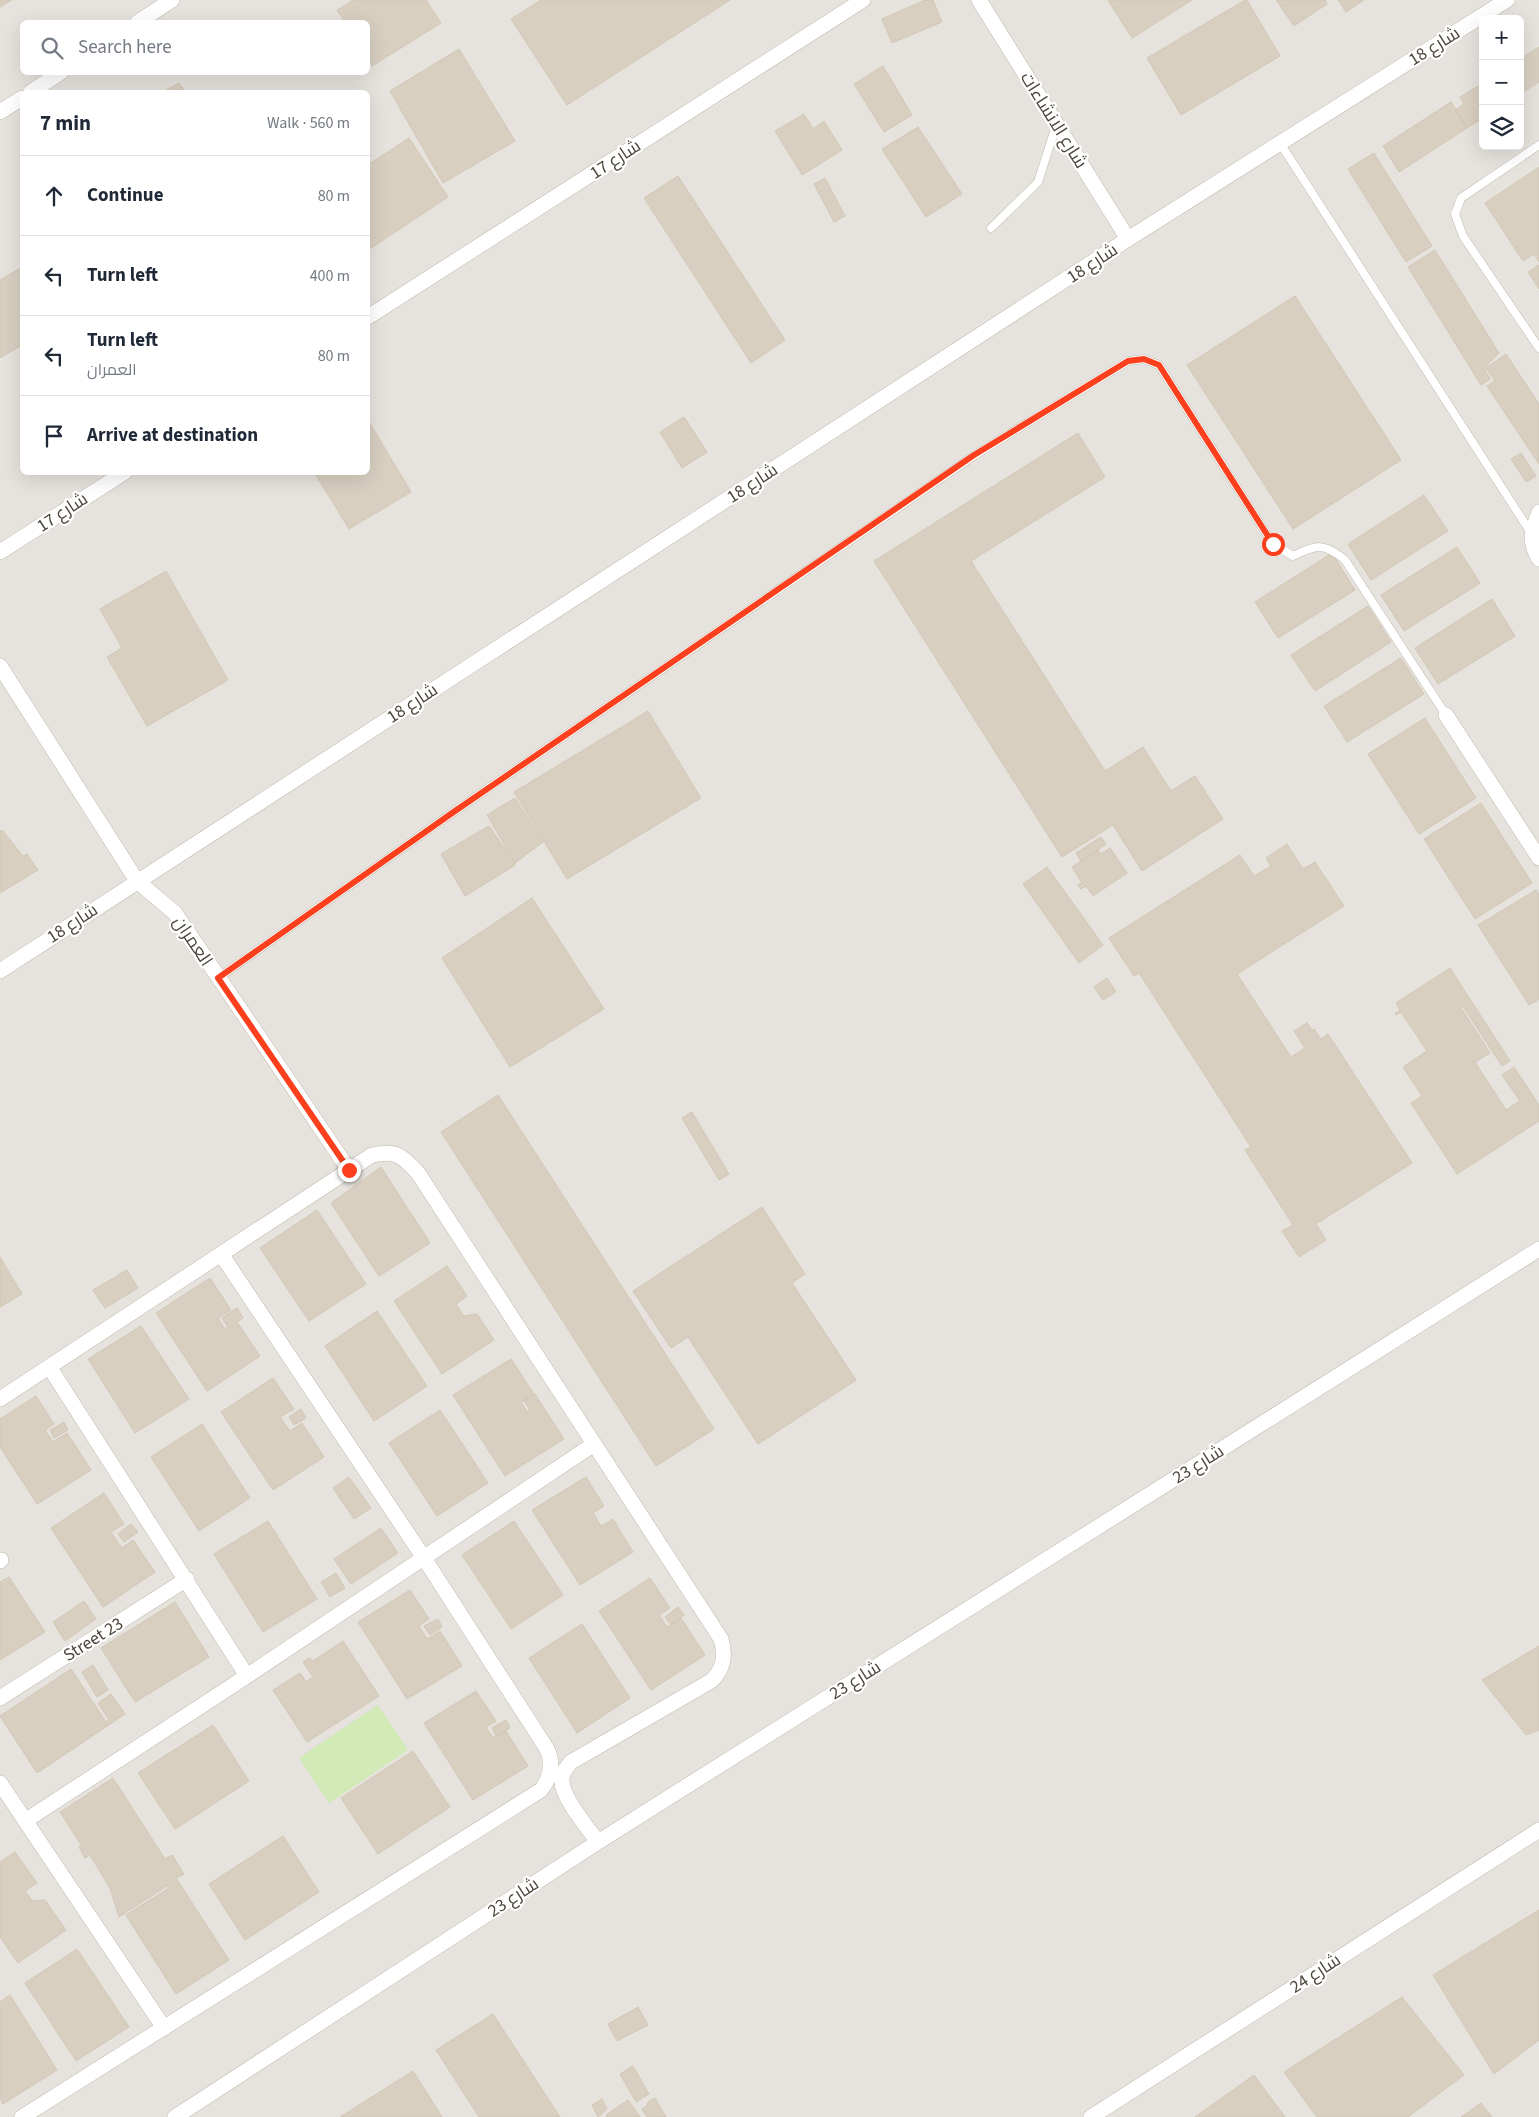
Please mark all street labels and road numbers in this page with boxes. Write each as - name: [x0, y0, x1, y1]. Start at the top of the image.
- street label: شارع 18: [1404, 21, 1465, 72]
- street label: شارع الانشاءات: [1014, 67, 1093, 173]
- street label: شارع 17: [585, 134, 646, 185]
- street label: شارع 18: [1062, 238, 1123, 289]
- street label: شارع 18: [722, 458, 783, 509]
- street label: شارع 17: [32, 487, 93, 538]
- street label: شارع 18: [382, 678, 443, 729]
- street label: شارع 18: [42, 898, 103, 949]
- street label: العمران: [167, 911, 219, 971]
- street label: شارع 23: [1168, 1439, 1229, 1490]
- street label: Street 23: [58, 1611, 128, 1668]
- street label: شارع 23: [825, 1655, 886, 1706]
- street label: شارع 23: [483, 1872, 544, 1923]
- street label: شارع 24: [1285, 1948, 1346, 1999]

